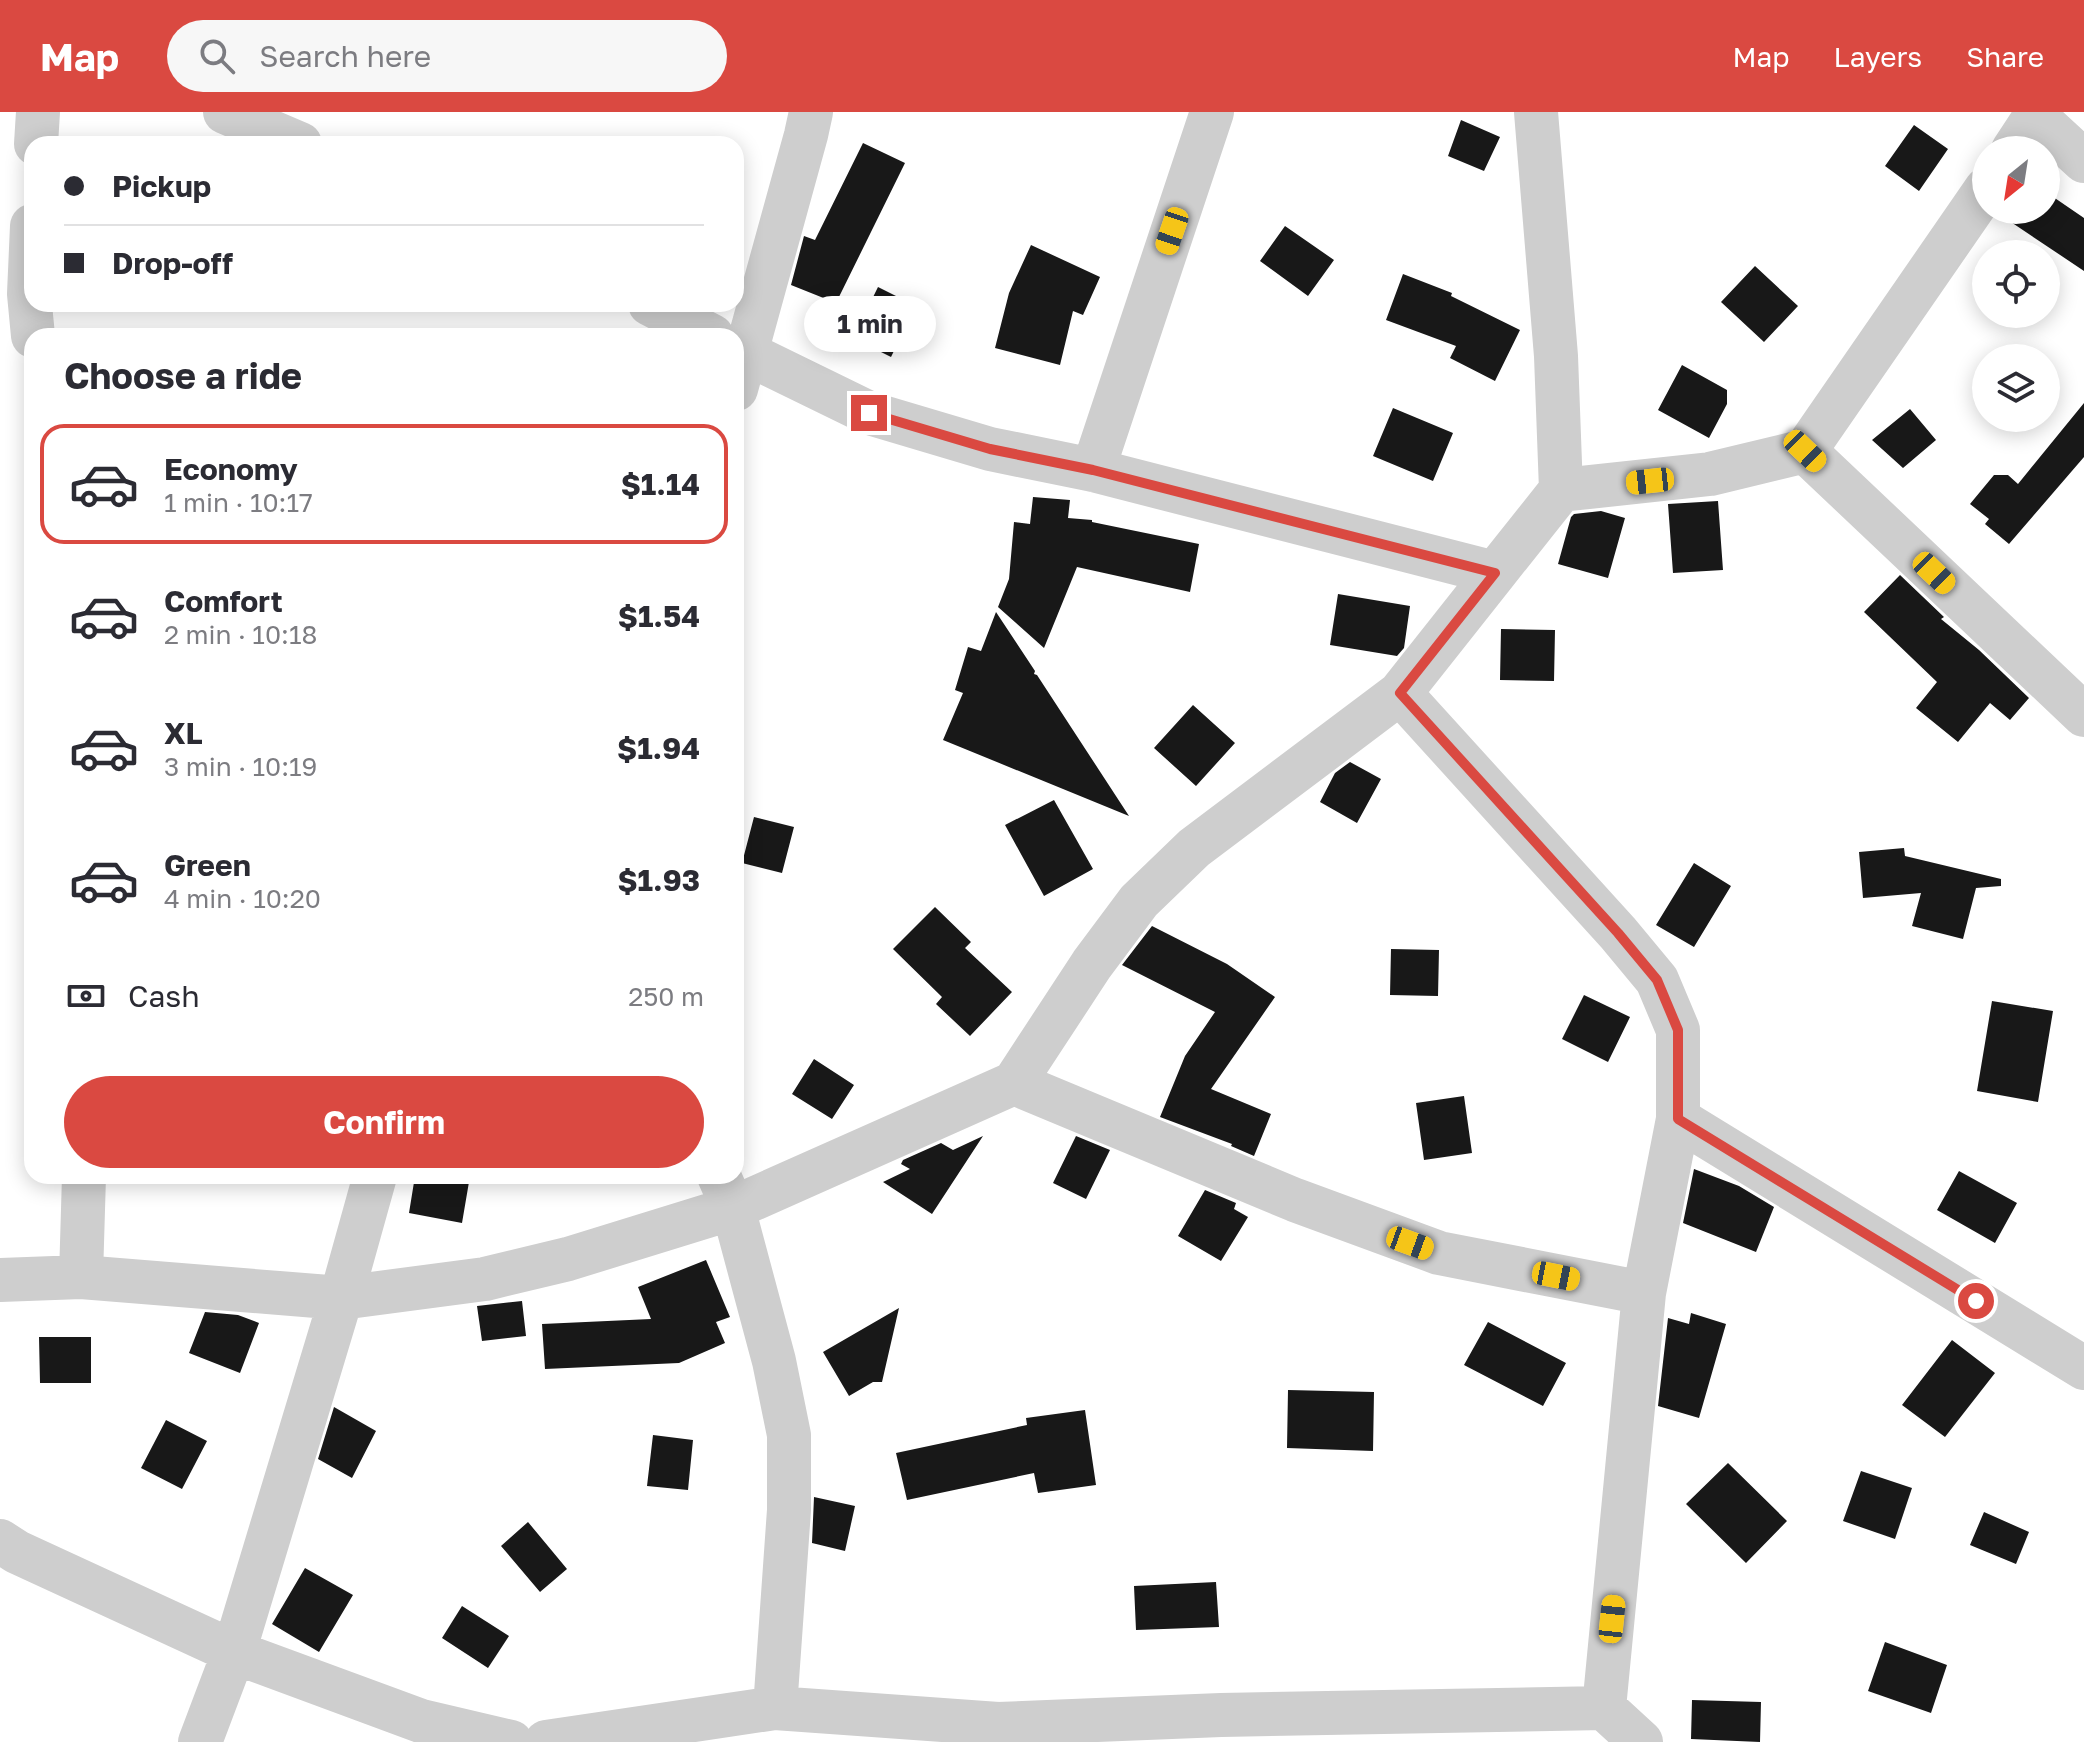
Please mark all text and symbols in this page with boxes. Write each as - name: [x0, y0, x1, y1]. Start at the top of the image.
- search box: [167, 20, 727, 92]
- text: Map: [40, 34, 119, 79]
- icon: search: [195, 34, 239, 78]
- text: Search here: [259, 38, 431, 74]
- text: Map: [1732, 40, 1790, 73]
- text: Layers: [1834, 40, 1922, 73]
- text: Share: [1966, 40, 2044, 73]
- north arrow: [1972, 136, 2060, 224]
- map controls: [1972, 136, 2060, 432]
- text: Pickup: [112, 168, 211, 204]
- car: [1153, 204, 1191, 258]
- button: locate: [1972, 240, 2060, 328]
- text: Drop-off: [112, 245, 233, 281]
- callout: 1 min: [803, 297, 935, 353]
- text: 1 min: [837, 308, 903, 339]
- button: layers: [1972, 344, 2060, 432]
- text: Choose a ride: [64, 354, 302, 397]
- route end: [851, 395, 887, 431]
- car: [1779, 426, 1831, 476]
- icon: car: [68, 448, 140, 520]
- text: Economy: [164, 451, 298, 487]
- text: $1.14: [621, 466, 700, 502]
- car: [1625, 467, 1675, 495]
- text: 1 min · 10:17: [164, 487, 313, 518]
- car: [1908, 548, 1960, 598]
- icon: car: [68, 580, 140, 652]
- text: Comfort: [164, 583, 283, 619]
- text: $1.54: [618, 598, 700, 634]
- text: 2 min · 10:18: [164, 619, 317, 650]
- icon: car: [68, 712, 140, 784]
- text: XL: [164, 715, 203, 751]
- text: $1.94: [617, 730, 700, 766]
- text: 3 min · 10:19: [164, 751, 317, 782]
- icon: car: [68, 844, 140, 916]
- text: Green: [164, 847, 251, 883]
- text: $1.93: [618, 862, 700, 898]
- text: 4 min · 10:20: [164, 883, 321, 914]
- icon: cash: [64, 974, 108, 1018]
- text: Cash: [128, 978, 200, 1014]
- text: 250 m: [628, 981, 704, 1012]
- button: Confirm: [64, 1076, 704, 1168]
- car: [1383, 1224, 1437, 1262]
- car: [1530, 1260, 1582, 1292]
- route start: [1958, 1283, 1994, 1319]
- car: [1598, 1594, 1626, 1644]

